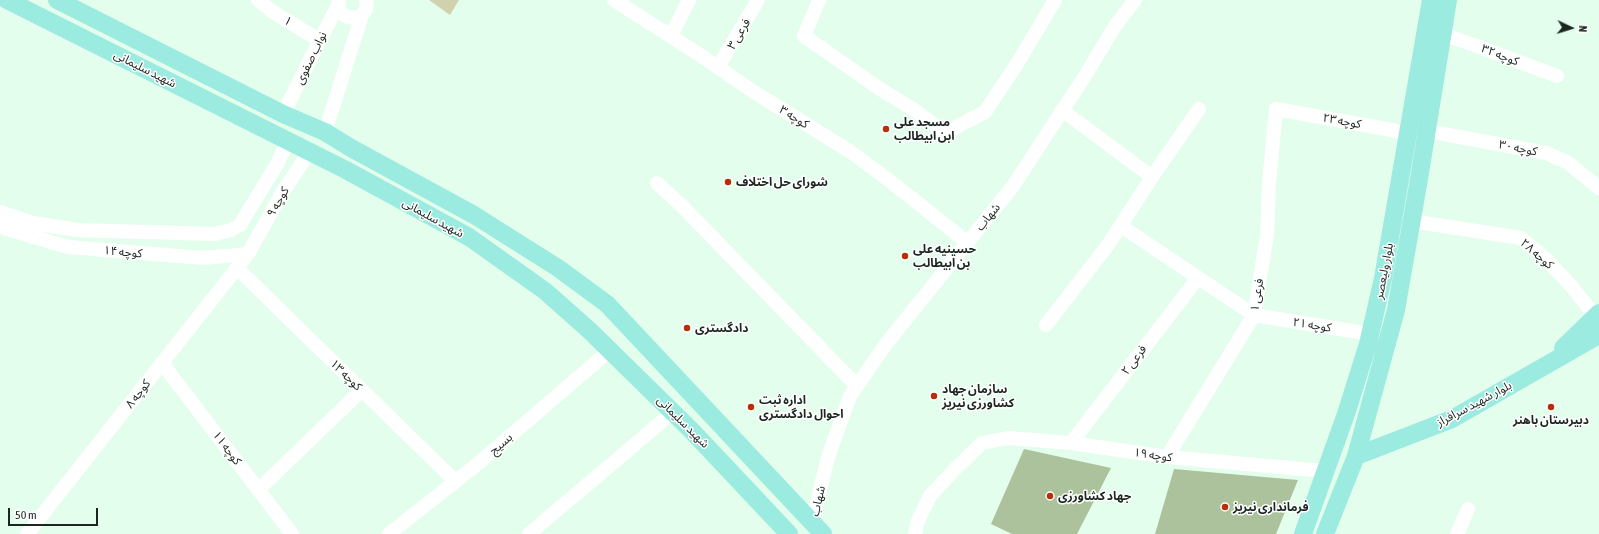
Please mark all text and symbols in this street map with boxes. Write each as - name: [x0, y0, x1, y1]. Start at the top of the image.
- north arrow: [1551, 8, 1591, 48]
- street label: ۱: [281, 13, 295, 29]
- street label: فرعی ۳: [724, 16, 754, 52]
- text: N: [1577, 25, 1589, 32]
- street label: نواب صفوی: [292, 29, 330, 87]
- street label: کوچه ۳۲: [1479, 41, 1521, 69]
- street label: شهید سلیمانی: [111, 47, 179, 91]
- street label: کوچه ۳: [777, 102, 811, 132]
- street label: کوچه ۲۳: [1322, 111, 1362, 131]
- place label: مسجد علی ابن ابیطالب: [894, 115, 955, 143]
- marker: مسجد علی ابن ابیطالب: [881, 124, 891, 134]
- street label: کوچه ۳۰: [1498, 137, 1538, 159]
- place label: شورای حل اختلاف: [736, 175, 828, 189]
- marker: شورای حل اختلاف: [723, 177, 733, 187]
- street label: کوچه ۹: [264, 185, 292, 219]
- street label: شهید سلیمانی: [400, 195, 466, 241]
- street label: شهاب: [973, 200, 1003, 234]
- street label: کوچه ۲۸: [1518, 236, 1556, 272]
- place label: حسینیه علی بن ابیطالب: [913, 242, 976, 270]
- street label: بلوار ولیعصر: [1372, 242, 1396, 300]
- street label: کوچه ۱۴: [103, 243, 143, 261]
- marker: حسینیه علی بن ابیطالب: [900, 251, 910, 261]
- street label: فرعی ۱: [1247, 277, 1267, 313]
- street label: کوچه ۲۱: [1292, 315, 1332, 335]
- place label: دادگستری: [695, 321, 749, 335]
- marker: دادگستری: [682, 323, 692, 333]
- street label: فرعی ۲: [1118, 342, 1150, 378]
- street label: کوچه ۱۳: [327, 356, 365, 394]
- street label: کوچه ۸: [122, 377, 154, 411]
- street label: بلوار شهید سرافراز: [1434, 378, 1514, 430]
- place label: سازمان جهاد کشاورزی نیریز: [942, 382, 1014, 410]
- marker: سازمان جهاد کشاورزی نیریز: [929, 391, 939, 401]
- street label: شهید سلیمانی: [654, 393, 712, 451]
- place label: اداره ثبت احوال دادگستری: [759, 393, 843, 421]
- marker: اداره ثبت احوال دادگستری: [746, 402, 756, 412]
- marker: دبیرستان باهنر: [1546, 402, 1556, 412]
- place label: دبیرستان باهنر: [1513, 413, 1589, 427]
- street label: کوچه ۱۱: [210, 428, 244, 468]
- street label: بسیج: [487, 430, 515, 458]
- street label: کوچه ۱۹: [1133, 445, 1173, 465]
- street label: شهاب: [808, 484, 828, 518]
- place label: جهاد کشاورزی: [1058, 489, 1131, 503]
- marker: جهاد کشاورزی: [1045, 491, 1055, 501]
- scale bar: [10, 500, 100, 526]
- place label: فرمانداری نیریز: [1233, 500, 1309, 514]
- marker: فرمانداری نیریز: [1220, 502, 1230, 512]
- text: 50 m: [15, 508, 37, 522]

